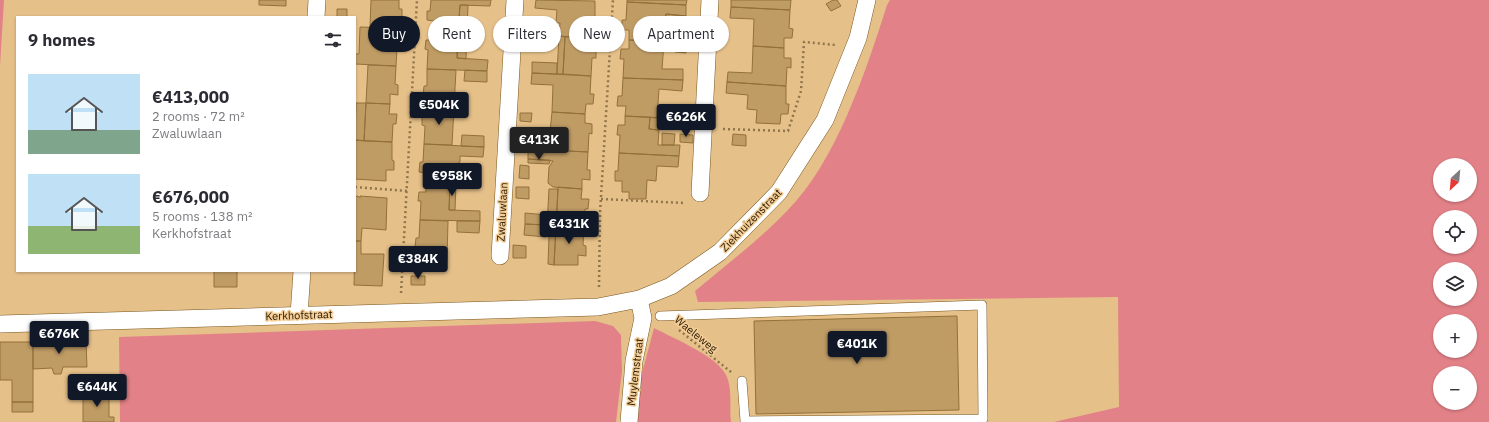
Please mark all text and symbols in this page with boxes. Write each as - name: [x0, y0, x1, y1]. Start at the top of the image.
- chip: Buy: [368, 16, 420, 52]
- chip: Rent: [428, 16, 485, 52]
- chip: Filters: [493, 16, 561, 52]
- chip: New: [569, 16, 625, 52]
- chip: Apartment: [633, 16, 729, 52]
- text: 9 homes: [28, 29, 95, 51]
- icon: filters: [322, 29, 344, 51]
- text: €413,000: [152, 86, 229, 108]
- icon: home: [60, 90, 108, 138]
- pin: €504K: [411, 92, 467, 126]
- text: €504K: [419, 96, 459, 113]
- pin: €626K: [658, 104, 714, 138]
- text: 2 rooms · 72 m²: [152, 108, 245, 125]
- text: €626K: [666, 108, 706, 125]
- text: Zwaluwlaan: [152, 125, 222, 142]
- pin: €413K: [511, 127, 567, 161]
- text: €413K: [519, 131, 559, 148]
- north arrow: [1433, 158, 1477, 202]
- map controls: [1433, 158, 1477, 410]
- pin: €958K: [424, 163, 480, 197]
- text: €958K: [432, 167, 472, 184]
- street label: Zwaluwlaan: [493, 182, 511, 242]
- street label: Ziekhuizenstraat: [717, 185, 785, 254]
- text: €676,000: [152, 186, 229, 208]
- icon: home: [60, 190, 108, 238]
- text: 5 rooms · 138 m²: [152, 208, 253, 225]
- button: locate: [1433, 210, 1477, 254]
- pin: €431K: [541, 211, 597, 245]
- text: €431K: [549, 215, 589, 232]
- text: Kerkhofstraat: [152, 225, 231, 242]
- pin: €384K: [390, 246, 446, 280]
- text: €384K: [398, 250, 438, 267]
- button: layers: [1433, 262, 1477, 306]
- street label: Kerkhofstraat: [265, 307, 333, 323]
- street label: Waeleweg: [672, 313, 720, 356]
- button: +: [1433, 314, 1477, 358]
- pin: €676K: [31, 321, 87, 355]
- text: €676K: [39, 325, 79, 342]
- pin: €401K: [829, 331, 885, 365]
- text: €401K: [837, 335, 877, 352]
- street label: Muylemstraat: [624, 337, 646, 407]
- button: −: [1433, 366, 1477, 410]
- pin: €644K: [69, 374, 125, 408]
- text: €644K: [77, 378, 117, 395]

